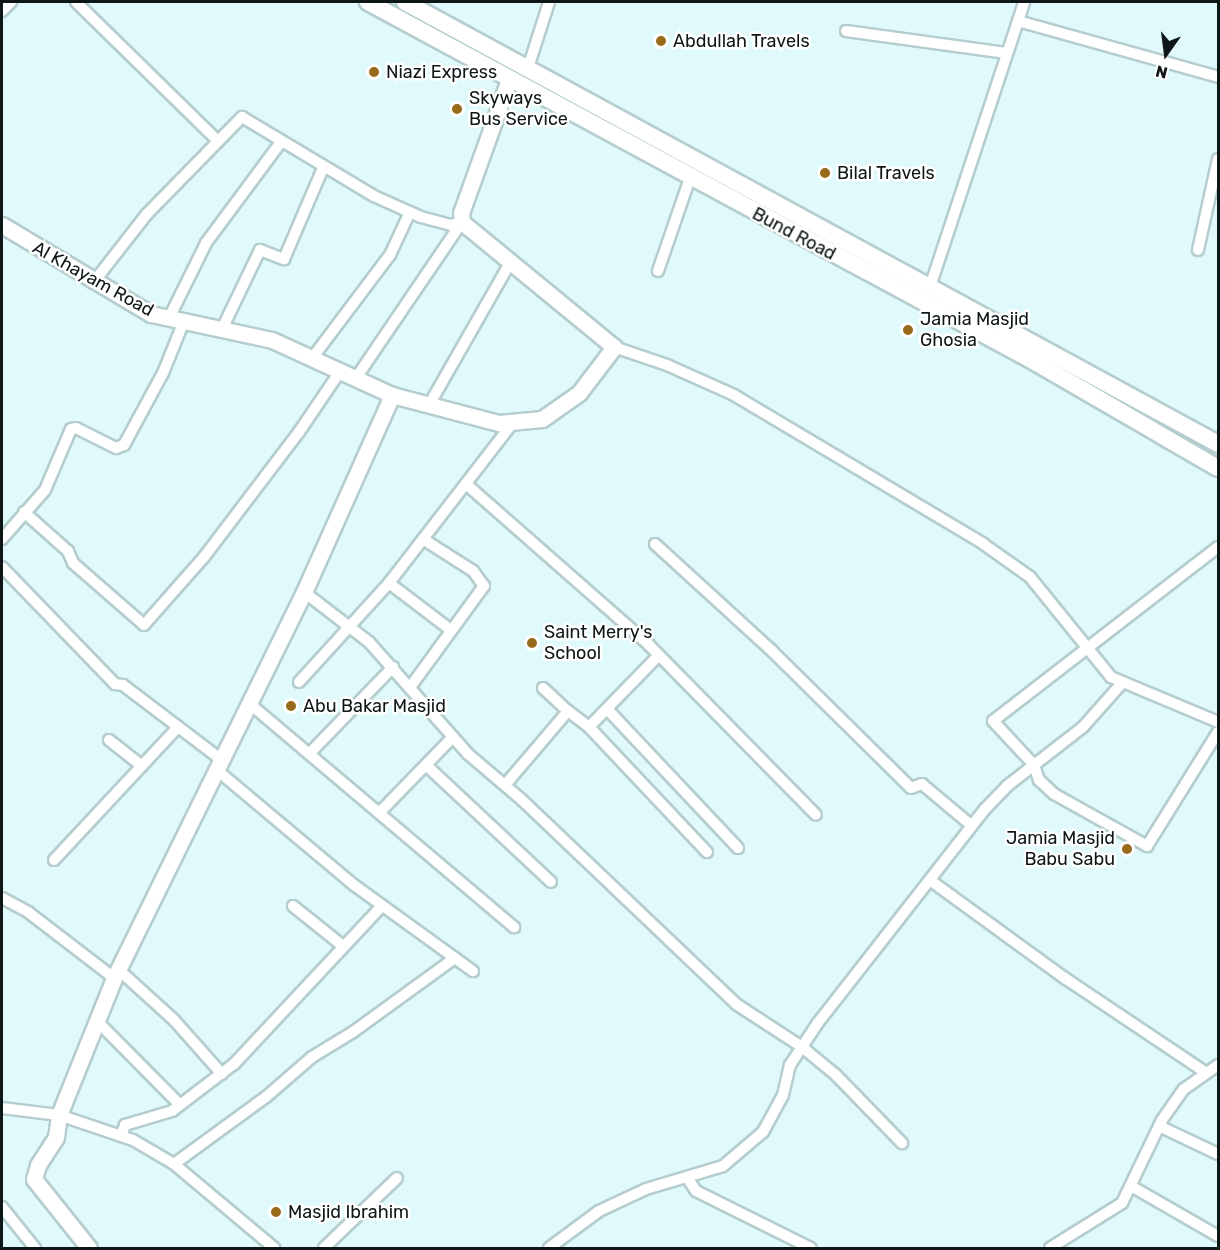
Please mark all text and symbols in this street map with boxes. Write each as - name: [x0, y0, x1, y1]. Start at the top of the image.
- north arrow: [1136, 24, 1196, 84]
- place label: Abdullah Travels: [673, 30, 810, 52]
- marker: Abdullah Travels: [654, 34, 668, 48]
- place label: Niazi Express: [386, 61, 497, 83]
- text: N: [1154, 61, 1169, 83]
- marker: Niazi Express: [367, 65, 381, 79]
- place label: Skyways Bus Service: [469, 88, 568, 130]
- marker: Skyways Bus Service: [450, 102, 464, 116]
- place label: Bilal Travels: [837, 162, 935, 184]
- marker: Bilal Travels: [818, 166, 832, 180]
- street label: Bund Road: [749, 203, 839, 265]
- street label: Al Khayam Road: [29, 237, 157, 321]
- place label: Jamia Masjid Ghosia: [920, 309, 1029, 352]
- marker: Jamia Masjid Ghosia: [901, 323, 915, 337]
- place label: Saint Merry's School: [544, 622, 652, 664]
- marker: Saint Merry's School: [525, 636, 539, 650]
- place label: Abu Bakar Masjid: [303, 695, 446, 717]
- marker: Abu Bakar Masjid: [284, 699, 298, 713]
- place label: Jamia Masjid Babu Sabu: [1006, 828, 1115, 870]
- marker: Jamia Masjid Babu Sabu: [1120, 842, 1134, 856]
- place label: Masjid Ibrahim: [288, 1201, 409, 1223]
- marker: Masjid Ibrahim: [269, 1205, 283, 1219]

